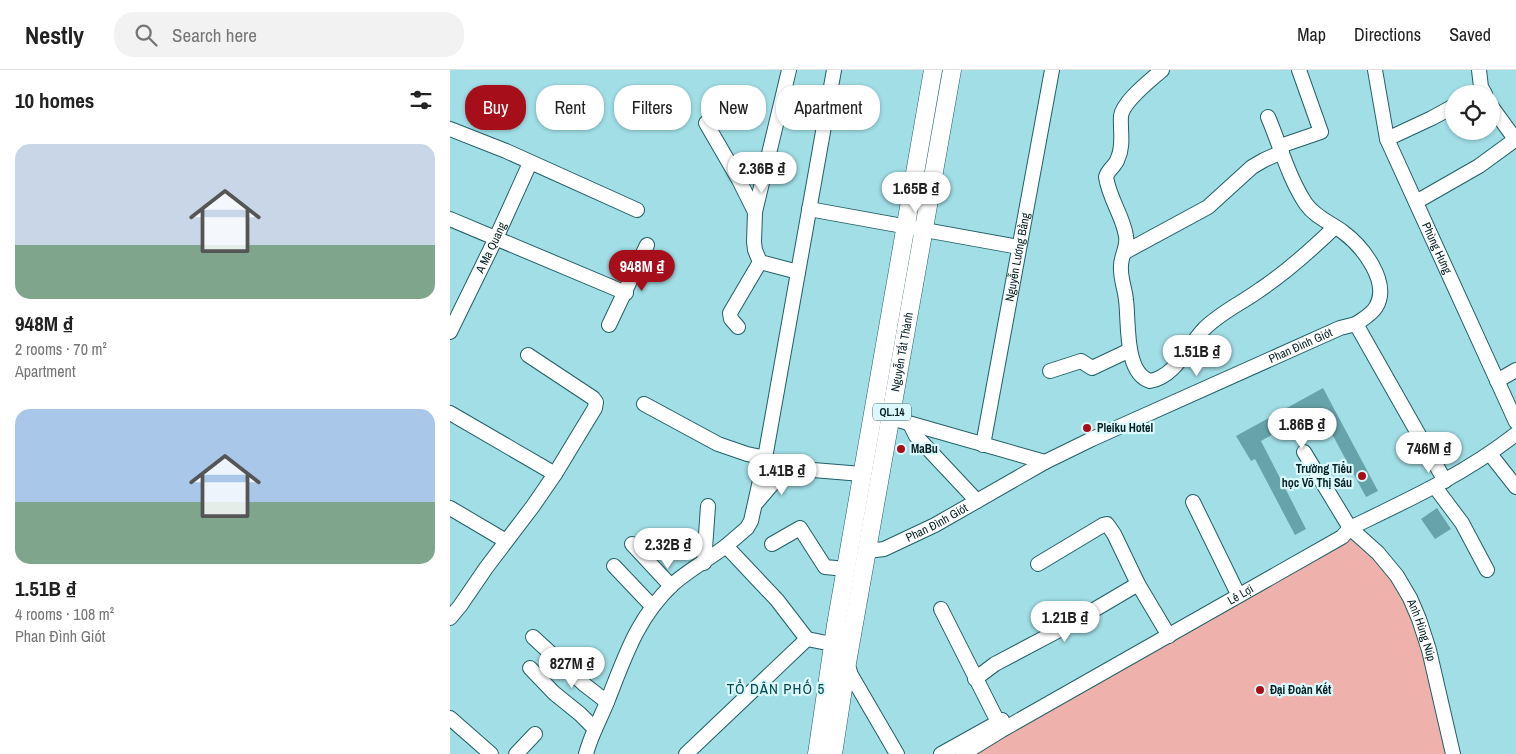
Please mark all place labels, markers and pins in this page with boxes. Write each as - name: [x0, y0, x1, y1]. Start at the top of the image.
- pin: 2.36B ₫: [716, 152, 808, 194]
- pin: 1.65B ₫: [870, 172, 962, 214]
- pin: 948M ₫: [601, 250, 683, 292]
- pin: 1.51B ₫: [1151, 334, 1243, 377]
- pin: 1.86B ₫: [1256, 408, 1348, 450]
- place label: Pleiku Hotel: [1097, 420, 1154, 436]
- marker: Pleiku Hotel: [1081, 422, 1093, 434]
- pin: 746M ₫: [1388, 432, 1470, 474]
- place label: MaBu: [911, 441, 938, 457]
- marker: MaBu: [895, 443, 907, 455]
- pin: 1.41B ₫: [736, 454, 828, 496]
- place label: Trường Tiểu học Võ Thị Sáu: [1282, 461, 1352, 491]
- marker: Trường Tiểu học Võ Thị Sáu: [1356, 470, 1368, 482]
- pin: 2.32B ₫: [622, 528, 714, 570]
- pin: 1.21B ₫: [1019, 600, 1111, 643]
- pin: 827M ₫: [531, 646, 613, 689]
- place label: Đại Đoàn Kết: [1270, 682, 1332, 698]
- marker: Đại Đoàn Kết: [1254, 684, 1266, 696]

